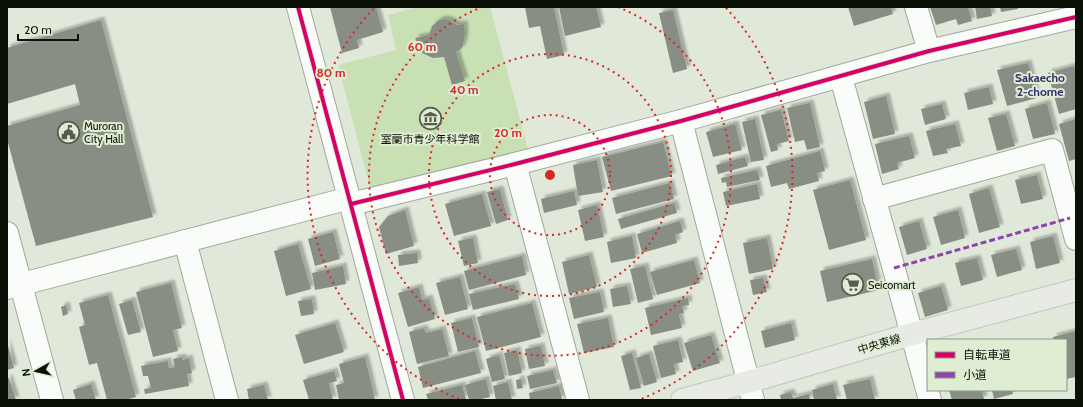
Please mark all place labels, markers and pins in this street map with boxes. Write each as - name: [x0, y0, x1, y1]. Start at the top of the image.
- museum icon: 室蘭市青少年科学館: [417, 106, 443, 132]
- public building icon: Muroran City Hall: [56, 119, 82, 145]
- place label: Muroran City Hall: [84, 119, 124, 146]
- place label: 室蘭市青少年科学館: [381, 132, 480, 146]
- centre of rings: [543, 168, 557, 182]
- supermarket icon: Seicomart: [840, 272, 866, 298]
- place label: Seicomart: [868, 278, 916, 292]

